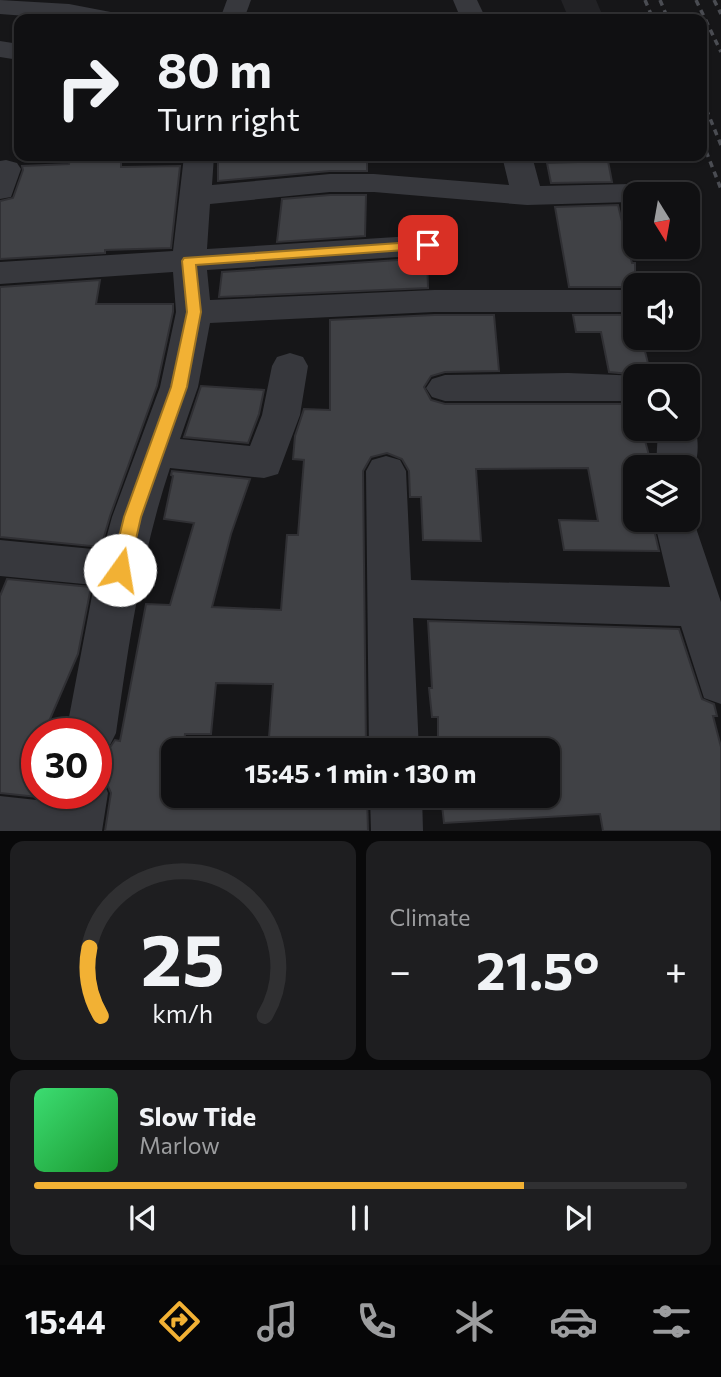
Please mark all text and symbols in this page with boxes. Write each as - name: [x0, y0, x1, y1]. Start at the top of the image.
- text: 80 m: [157, 38, 272, 98]
- icon: right: [42, 42, 133, 133]
- text: Turn right: [157, 98, 300, 138]
- north arrow: [623, 182, 700, 259]
- map controls: [623, 182, 700, 532]
- pin: [398, 215, 458, 275]
- icon: arrive: [409, 226, 447, 264]
- button: sound: [623, 273, 700, 350]
- button: search: [623, 364, 700, 441]
- button: layers: [623, 455, 700, 532]
- position arrow: [83, 533, 157, 607]
- speed limit sign: 30: [21, 718, 112, 809]
- text: 15:45 · 1 min · 130 m: [244, 757, 477, 788]
- text: Climate: [390, 903, 471, 931]
- text: 25: [141, 913, 225, 1002]
- text: 21.5°: [476, 937, 600, 1001]
- text: −: [390, 946, 411, 993]
- text: +: [665, 946, 687, 993]
- text: km/h: [152, 998, 213, 1028]
- text: Slow Tide: [139, 1100, 256, 1131]
- text: Marlow: [139, 1131, 220, 1159]
- icon: previous: [124, 1199, 162, 1237]
- icon: pause: [341, 1199, 379, 1237]
- icon: next: [559, 1199, 597, 1237]
- icon: directions: [155, 1297, 204, 1346]
- icon: music: [253, 1297, 302, 1346]
- icon: phone: [352, 1297, 401, 1346]
- icon: climate: [450, 1297, 499, 1346]
- icon: car: [549, 1297, 598, 1346]
- icon: filters: [647, 1297, 696, 1346]
- text: 15:44: [25, 1301, 106, 1341]

